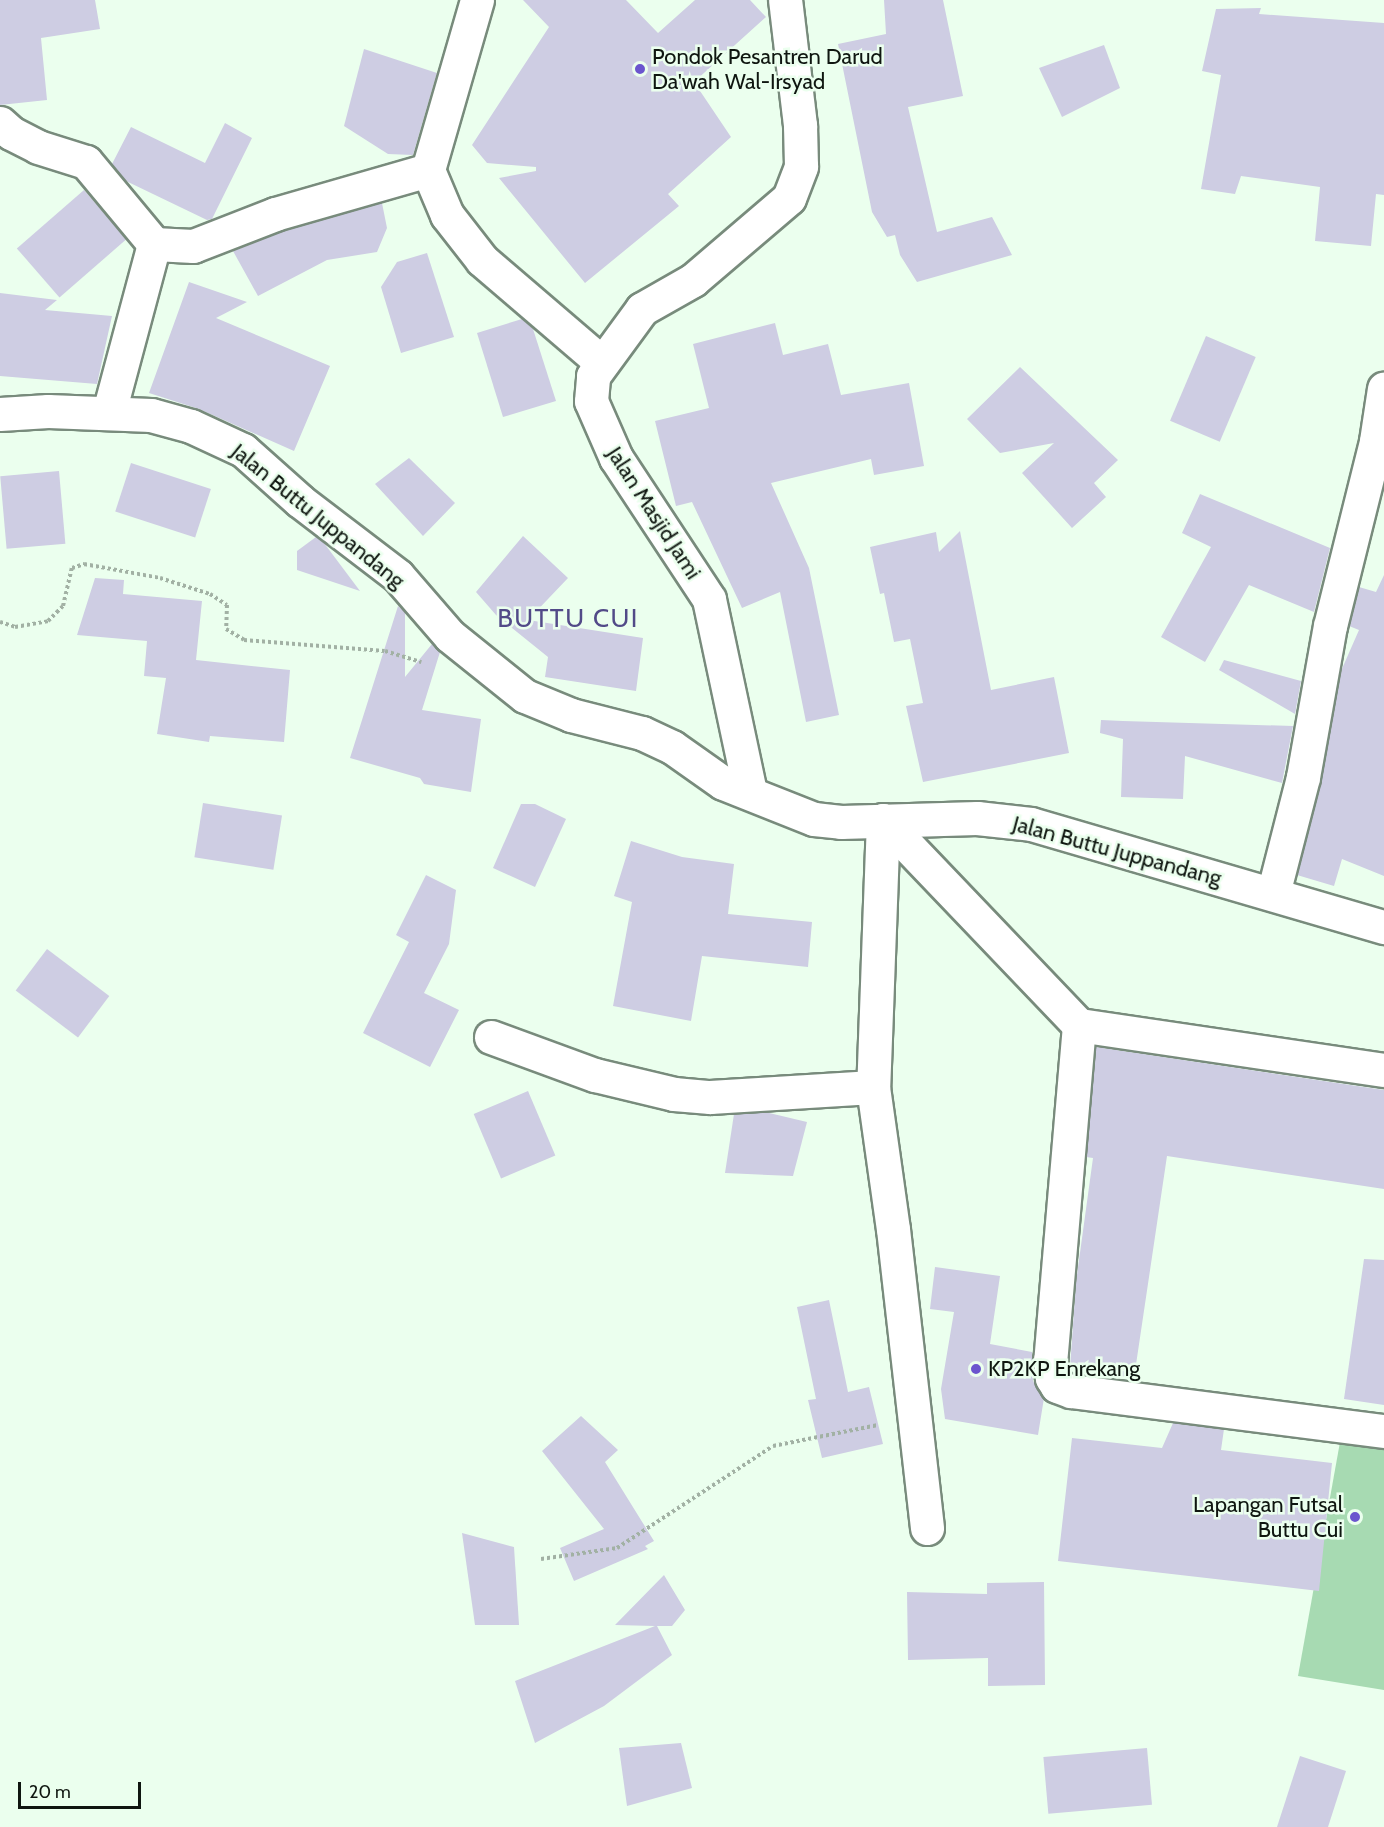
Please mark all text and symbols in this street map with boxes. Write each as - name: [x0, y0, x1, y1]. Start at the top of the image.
- place label: Pondok Pesantren Darud Da'wah Wal-Irsyad: [652, 43, 883, 94]
- marker: Pondok Pesantren Darud Da'wah Wal-Irsyad: [633, 62, 647, 76]
- street label: Jalan Buttu Juppandang: [226, 438, 410, 594]
- street label: Jalan Masjid Jami: [601, 442, 707, 584]
- district label: BUTTU CUI: [497, 603, 639, 635]
- street label: Jalan Buttu Juppandang: [1010, 810, 1224, 892]
- place label: KP2KP Enrekang: [988, 1356, 1140, 1382]
- marker: KP2KP Enrekang: [969, 1362, 983, 1376]
- place label: Lapangan Futsal Buttu Cui: [1193, 1491, 1343, 1542]
- marker: Lapangan Futsal Buttu Cui: [1348, 1510, 1362, 1524]
- scale bar: [21, 1770, 144, 1808]
- text: 20 m: [29, 1781, 71, 1803]

